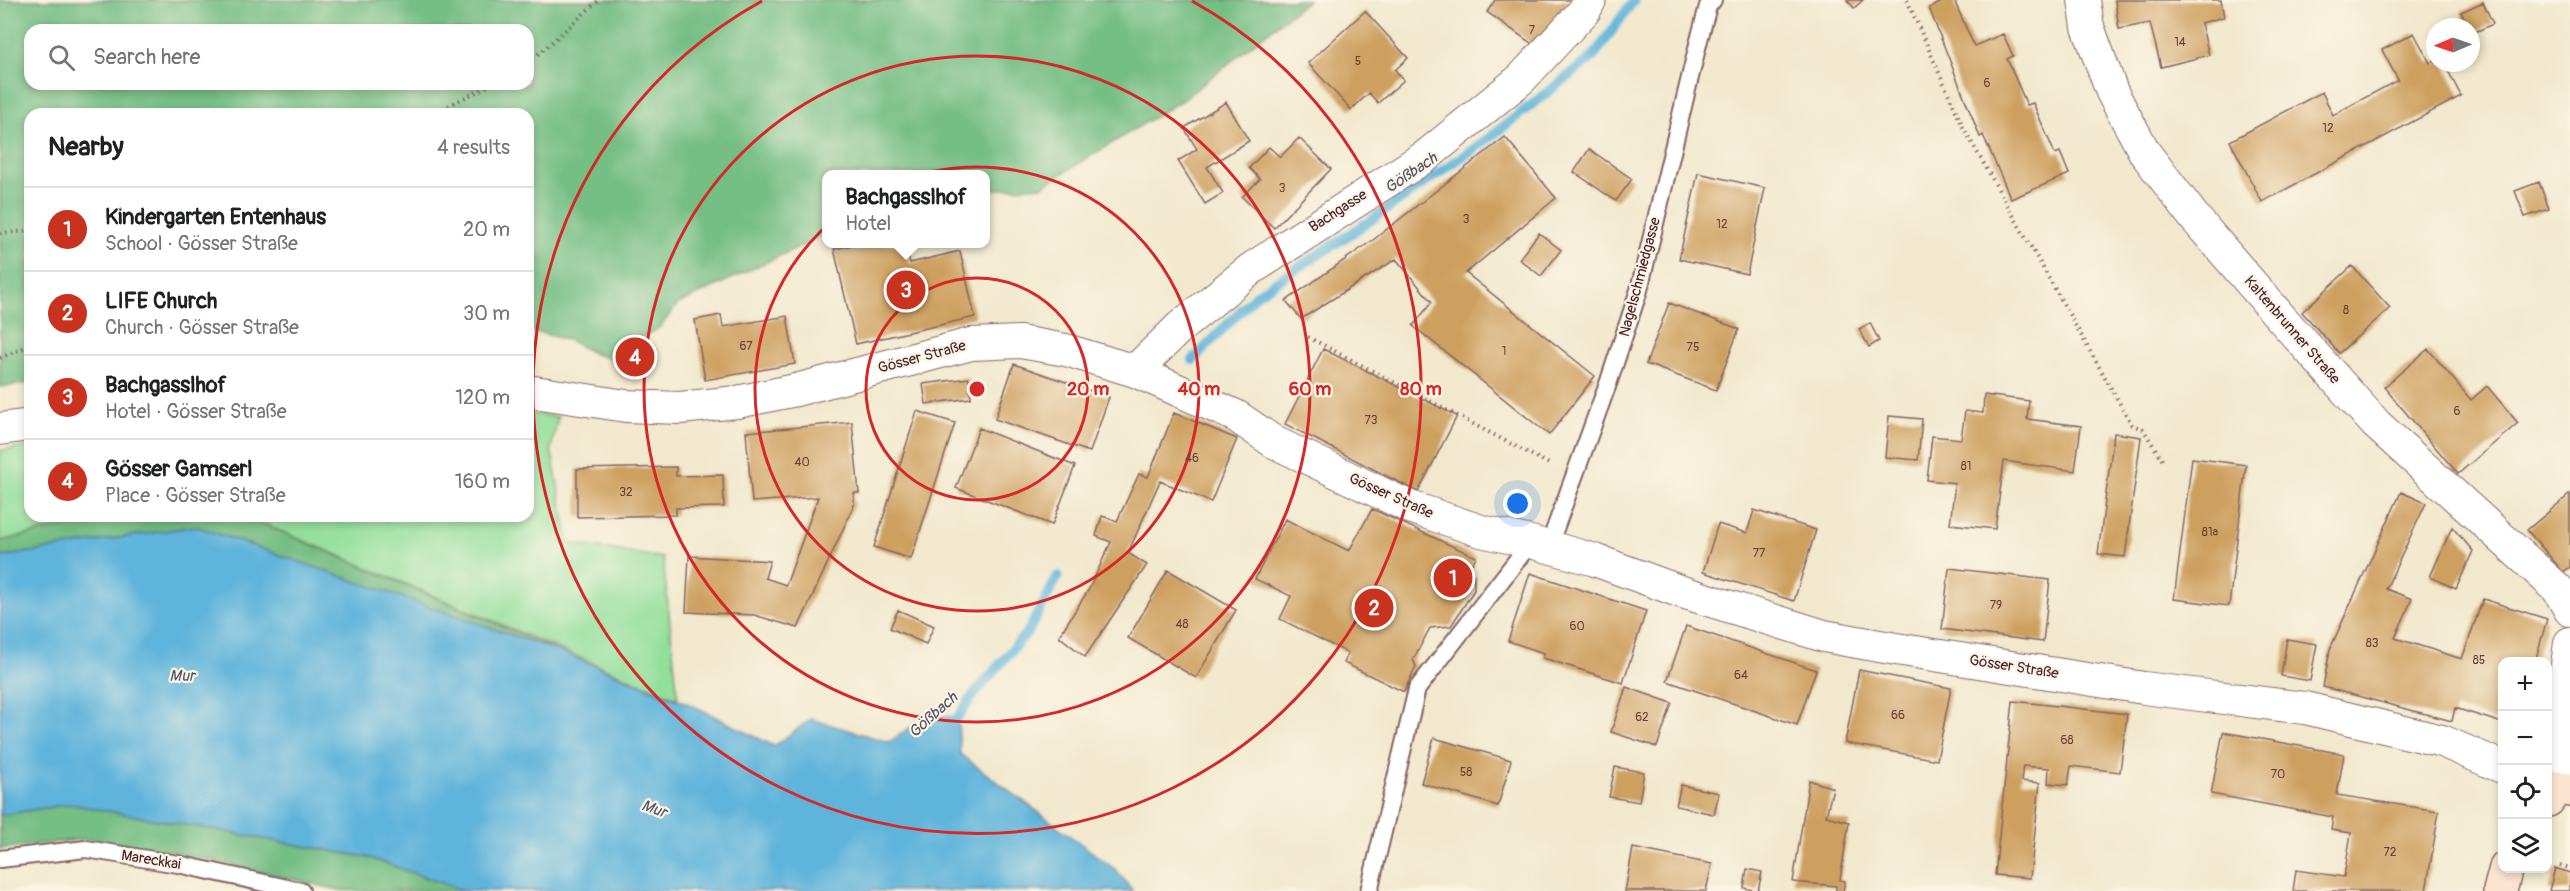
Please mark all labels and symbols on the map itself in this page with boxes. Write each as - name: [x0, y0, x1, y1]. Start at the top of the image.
- north arrow: [2426, 18, 2480, 72]
- house number: 7: [1529, 23, 1536, 38]
- house number: 14: [2174, 35, 2186, 50]
- house number: 5: [1355, 54, 1361, 69]
- house number: 6: [1984, 76, 1991, 91]
- house number: 12: [2322, 121, 2334, 136]
- water label: Gößbach: [1381, 147, 1442, 198]
- house number: 3: [1279, 181, 1286, 196]
- street label: Bachgasse: [1305, 185, 1371, 237]
- house number: 3: [1463, 212, 1470, 227]
- street label: Nagelschmiedgasse: [1615, 215, 1665, 339]
- house number: 12: [1716, 217, 1728, 232]
- pin: 3: [886, 268, 926, 312]
- street label: Kaltenbrunner Straße: [2240, 272, 2345, 388]
- house number: 8: [2343, 303, 2349, 318]
- pin: 4: [616, 334, 654, 380]
- street label: Gösser Straße: [876, 336, 969, 378]
- house number: 67: [739, 339, 753, 354]
- house number: 75: [1687, 340, 1699, 355]
- house number: 1: [1502, 344, 1506, 359]
- text: 20 m: [1067, 378, 1109, 401]
- text: 40 m: [1178, 378, 1220, 401]
- text: 60 m: [1289, 378, 1331, 401]
- text: 80 m: [1400, 378, 1442, 401]
- centre of rings: [967, 379, 987, 399]
- house number: 6: [2454, 404, 2461, 419]
- house number: 73: [1364, 413, 1378, 428]
- house number: 46: [1185, 451, 1199, 466]
- house number: 40: [794, 455, 810, 470]
- house number: 81: [1961, 459, 1971, 474]
- street label: Gösser Straße: [1346, 469, 1437, 523]
- house number: 32: [619, 485, 633, 500]
- your location: [1503, 489, 1532, 518]
- house number: 81a: [2202, 525, 2219, 540]
- house number: 77: [1753, 546, 1766, 561]
- pin: 1: [1434, 556, 1472, 600]
- pin: 2: [1354, 586, 1394, 630]
- house number: 79: [1990, 598, 2002, 613]
- house number: 48: [1175, 617, 1189, 632]
- house number: 60: [1569, 619, 1585, 634]
- house number: 83: [2366, 636, 2379, 651]
- street label: Gösser Straße: [1968, 651, 2061, 684]
- house number: 85: [2473, 653, 2485, 668]
- water label: Mur: [169, 666, 197, 686]
- house number: 64: [1734, 668, 1748, 683]
- water label: Gößbach: [904, 687, 963, 742]
- house number: 66: [1891, 708, 1905, 723]
- house number: 62: [1635, 710, 1649, 725]
- house number: 68: [2060, 733, 2074, 748]
- house number: 58: [1460, 765, 1472, 780]
- house number: 70: [2271, 767, 2285, 782]
- water label: Mur: [639, 795, 671, 823]
- house number: 72: [2383, 845, 2397, 860]
- street label: Mareckkai: [120, 846, 182, 874]

